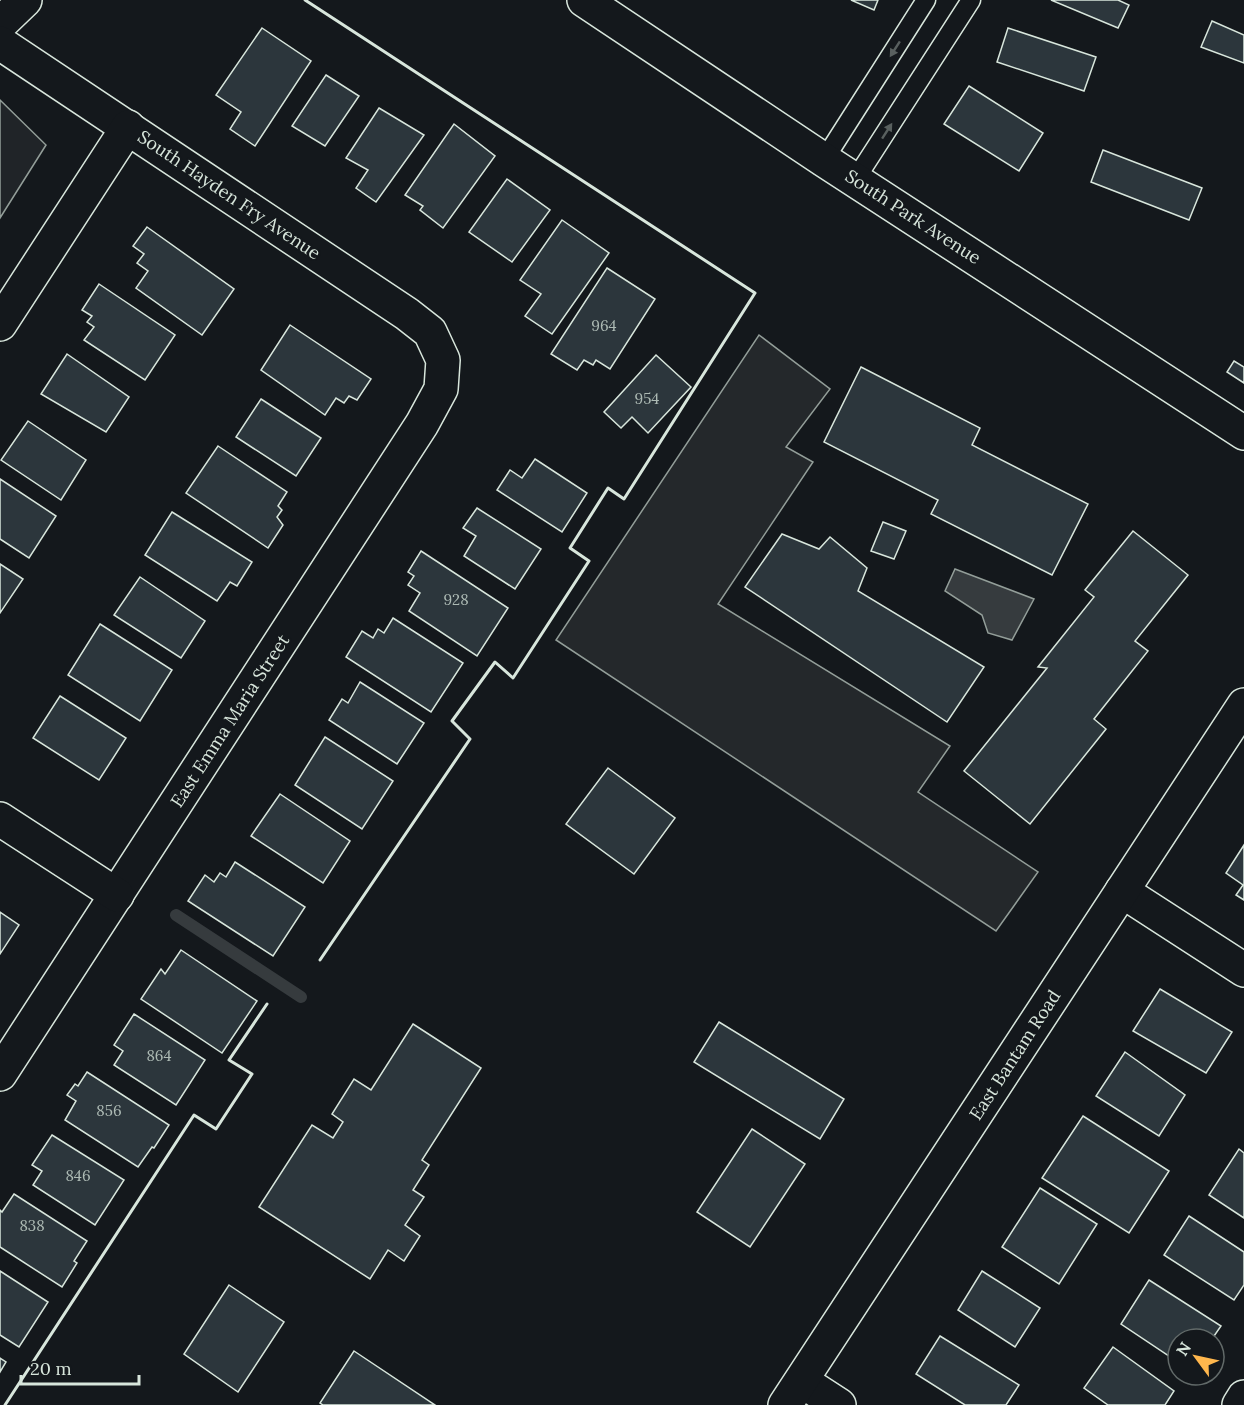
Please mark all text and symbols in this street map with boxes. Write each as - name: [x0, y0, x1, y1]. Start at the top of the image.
- one-way arrow: [889, 41, 900, 57]
- one-way arrow: [881, 123, 892, 139]
- street label: South Hayden Fry Avenue: [133, 125, 325, 265]
- street label: South Park Avenue: [841, 164, 986, 269]
- house number: 964: [591, 316, 617, 335]
- house number: 954: [635, 389, 659, 408]
- house number: 928: [443, 590, 469, 609]
- street label: East Emma Maria Street: [165, 630, 294, 812]
- street label: East Bantam Road: [964, 985, 1065, 1124]
- house number: 864: [146, 1046, 172, 1065]
- house number: 856: [96, 1101, 122, 1120]
- house number: 846: [65, 1166, 91, 1185]
- house number: 838: [19, 1216, 45, 1235]
- north arrow: [1166, 1327, 1226, 1387]
- text: N: [1172, 1338, 1195, 1359]
- scale bar: [21, 1348, 140, 1386]
- text: 20 m: [30, 1357, 72, 1380]

